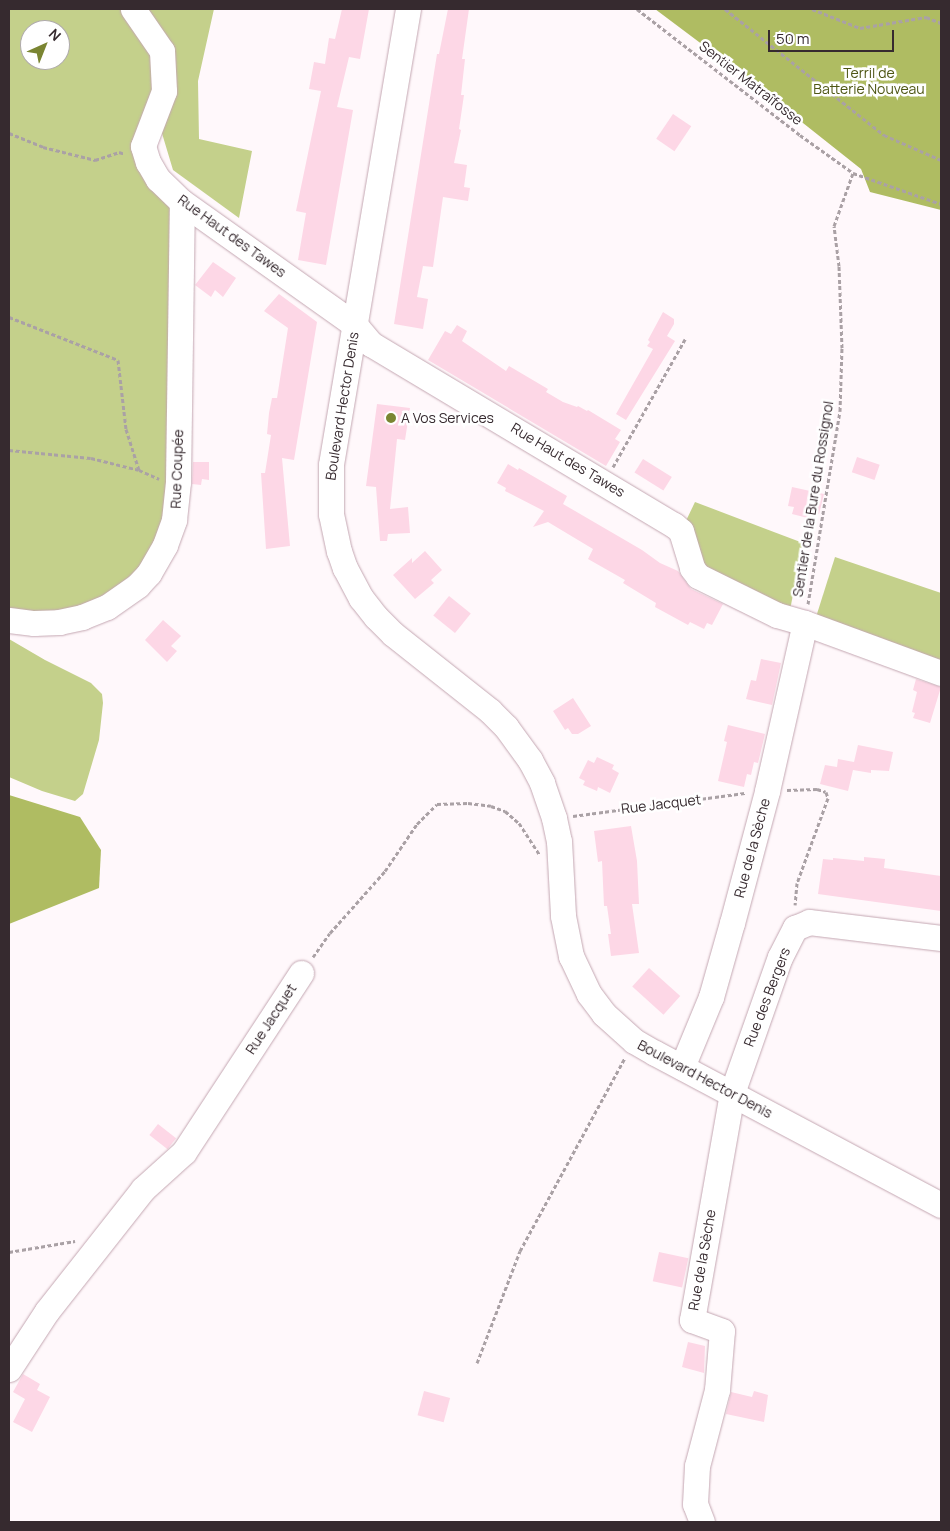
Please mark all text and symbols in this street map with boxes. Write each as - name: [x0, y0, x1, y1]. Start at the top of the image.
- north arrow: [20, 20, 70, 70]
- scale bar: [770, 20, 896, 52]
- text: N: [45, 24, 65, 45]
- text: 50 m: [776, 28, 810, 49]
- street label: Sentier Matraîfosse: [696, 37, 806, 129]
- park label: Terril de Batterie Nouveau: [813, 65, 925, 98]
- street label: Rue Haut des Tawes: [175, 191, 289, 281]
- street label: Boulevard Hector Denis: [322, 331, 362, 481]
- street label: Sentier de la Bure du Rossignol: [789, 400, 837, 598]
- place label: A Vos Services: [401, 410, 494, 426]
- marker: A Vos Services: [385, 412, 397, 424]
- street label: Rue Haut des Tawes: [508, 419, 628, 501]
- street label: Rue Coupée: [167, 429, 187, 509]
- street label: Rue Jacquet: [620, 791, 702, 817]
- street label: Rue de la Sèche: [731, 796, 773, 900]
- street label: Rue des Bergers: [740, 945, 794, 1049]
- street label: Rue Jacquet: [242, 981, 300, 1057]
- street label: Boulevard Hector Denis: [635, 1036, 775, 1122]
- street label: Rue de la Sèche: [685, 1208, 719, 1312]

